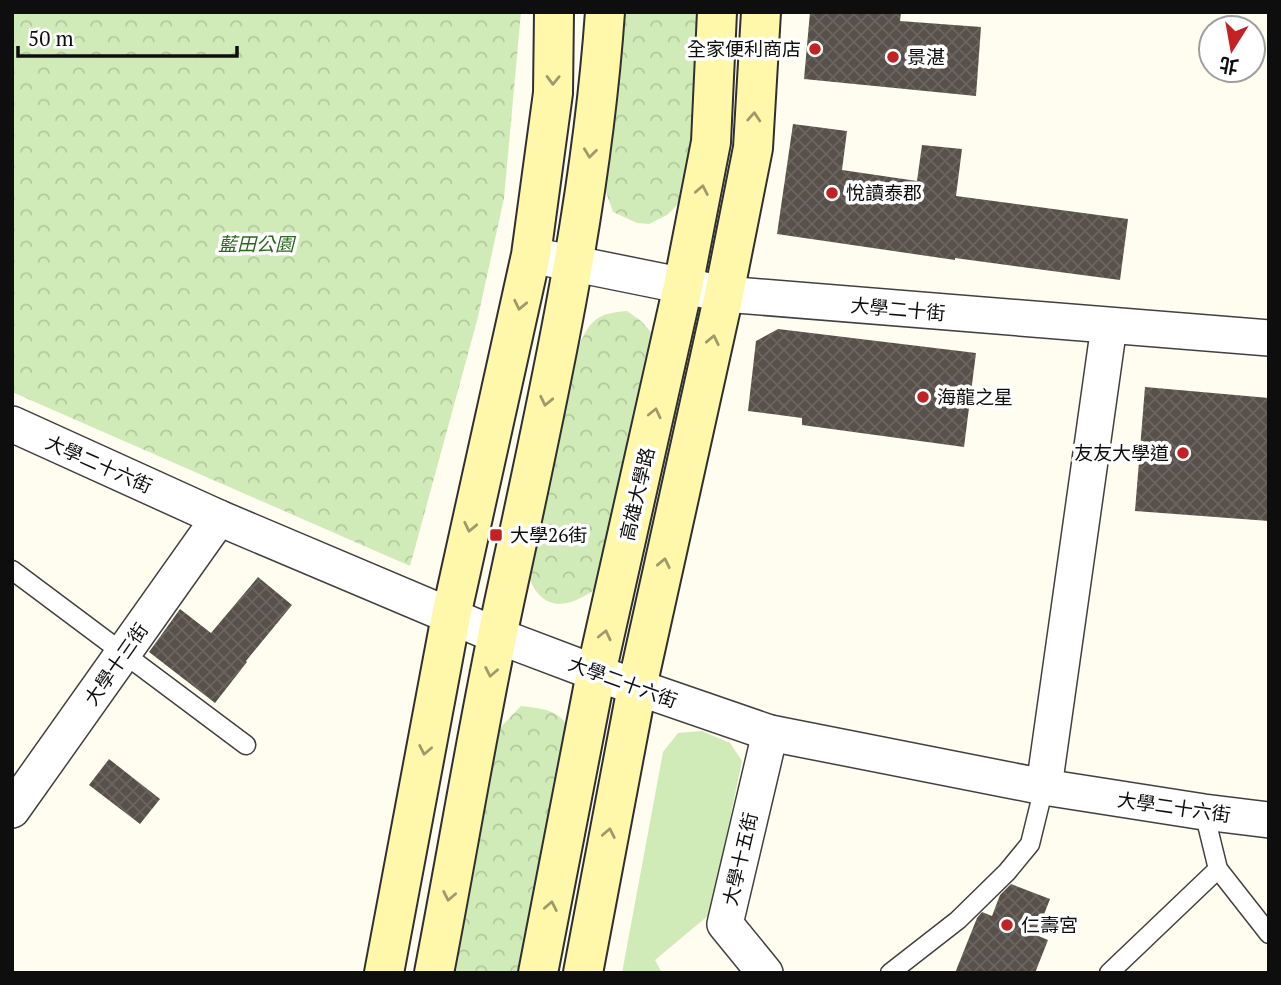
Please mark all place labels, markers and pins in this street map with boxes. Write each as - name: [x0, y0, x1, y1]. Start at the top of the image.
- place label: 全家便利商店: [687, 36, 801, 61]
- marker: 全家便利商店: [807, 41, 823, 57]
- place label: 景湛: [907, 44, 945, 69]
- marker: 景湛: [885, 49, 901, 65]
- place label: 悅讀泰郡: [846, 180, 922, 205]
- marker: 悅讀泰郡: [824, 185, 840, 201]
- place label: 海龍之星: [937, 384, 1013, 409]
- marker: 海龍之星: [915, 389, 931, 405]
- place label: 友友大學道: [1074, 440, 1169, 465]
- marker: 友友大學道: [1175, 445, 1191, 461]
- place label: 大學26街: [510, 522, 587, 547]
- marker: 大學26街: [488, 527, 504, 543]
- place label: 仁壽宮: [1021, 912, 1078, 937]
- marker: 仁壽宮: [999, 917, 1015, 933]

